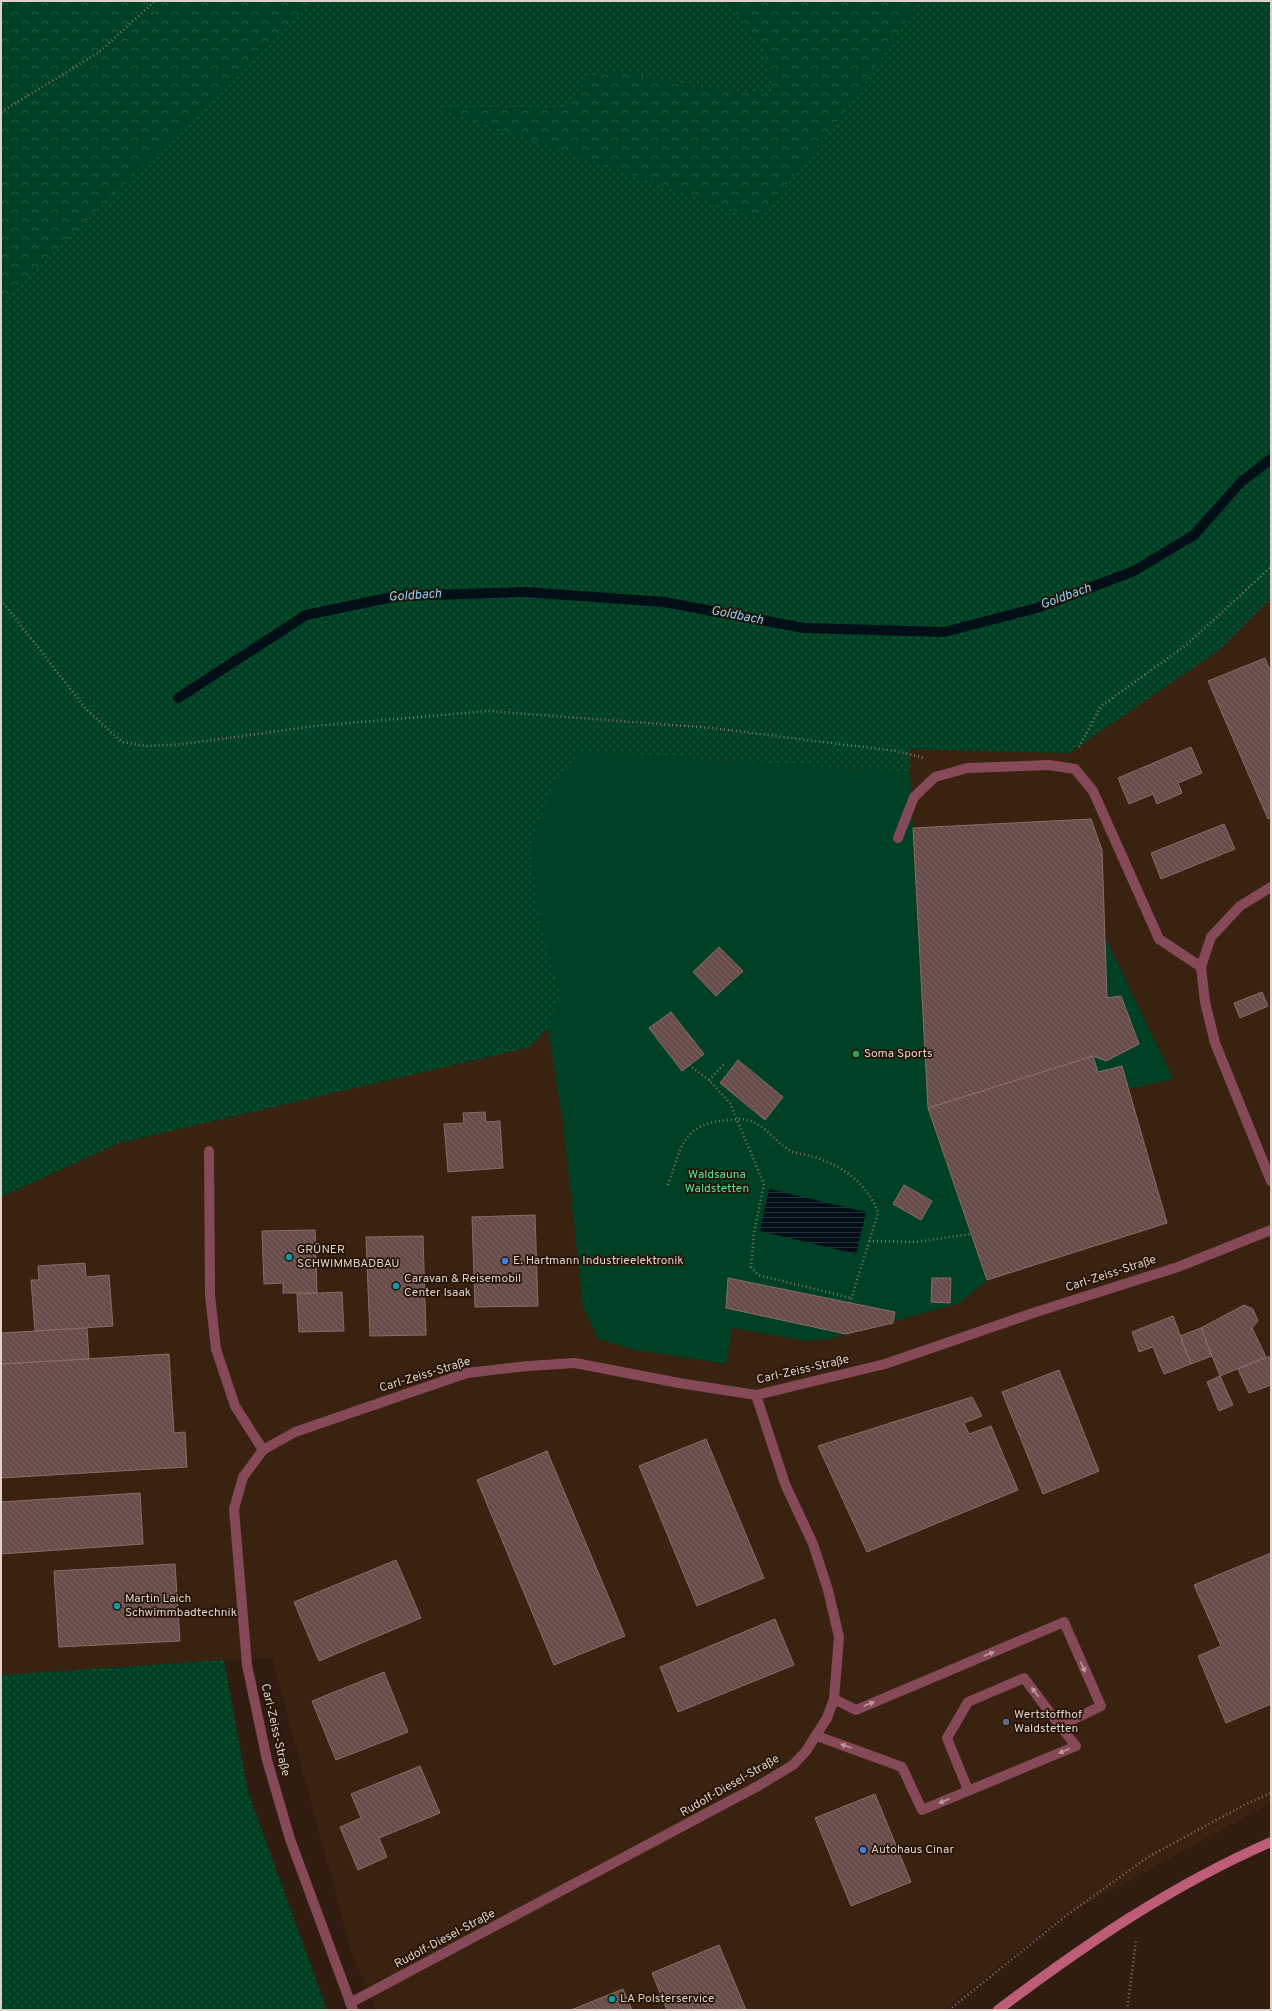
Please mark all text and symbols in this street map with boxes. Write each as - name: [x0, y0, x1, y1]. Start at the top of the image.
- water label: Goldbach: [1038, 580, 1094, 614]
- water label: Goldbach: [388, 586, 442, 606]
- water label: Goldbach: [709, 603, 765, 629]
- place label: Soma Sports: [864, 1046, 933, 1062]
- marker: Soma Sports: [851, 1049, 861, 1059]
- park label: Waldsauna Waldstetten: [685, 1167, 749, 1197]
- place label: GRÜNER SCHWIMMBADBAU: [297, 1242, 400, 1272]
- marker: GRÜNER SCHWIMMBADBAU: [284, 1252, 294, 1262]
- street label: Carl-Zeiss-Straße: [1064, 1252, 1158, 1296]
- place label: E. Hartmann Industrieelektronik: [513, 1253, 684, 1269]
- marker: E. Hartmann Industrieelektronik: [500, 1256, 510, 1266]
- place label: Caravan & Reisemobil Center Isaak: [404, 1271, 521, 1301]
- marker: Caravan & Reisemobil Center Isaak: [391, 1281, 401, 1291]
- street label: Carl-Zeiss-Straße: [755, 1352, 851, 1388]
- street label: Carl-Zeiss-Straße: [377, 1354, 473, 1396]
- place label: Martin Laich Schwimmbadtechnik: [125, 1591, 237, 1621]
- marker: Martin Laich Schwimmbadtechnik: [112, 1601, 122, 1611]
- one-way arrow: [983, 1650, 995, 1656]
- one-way arrow: [1080, 1661, 1087, 1673]
- street label: Carl-Zeiss-Straße: [257, 1682, 293, 1778]
- one-way arrow: [1031, 1687, 1039, 1698]
- one-way arrow: [863, 1701, 875, 1707]
- place label: Wertstoffhof Waldstetten: [1014, 1707, 1082, 1737]
- marker: Wertstoffhof Waldstetten: [1001, 1717, 1011, 1727]
- one-way arrow: [840, 1743, 852, 1749]
- one-way arrow: [1058, 1748, 1069, 1754]
- street label: Rudolf-Diesel-Straße: [678, 1751, 782, 1821]
- one-way arrow: [938, 1798, 949, 1804]
- place label: Autohaus Cinar: [871, 1842, 954, 1858]
- marker: Autohaus Cinar: [858, 1845, 868, 1855]
- street label: Rudolf-Diesel-Straße: [392, 1906, 498, 1972]
- place label: LA Polsterservice: [620, 1991, 715, 2007]
- marker: LA Polsterservice: [607, 1994, 617, 2004]

